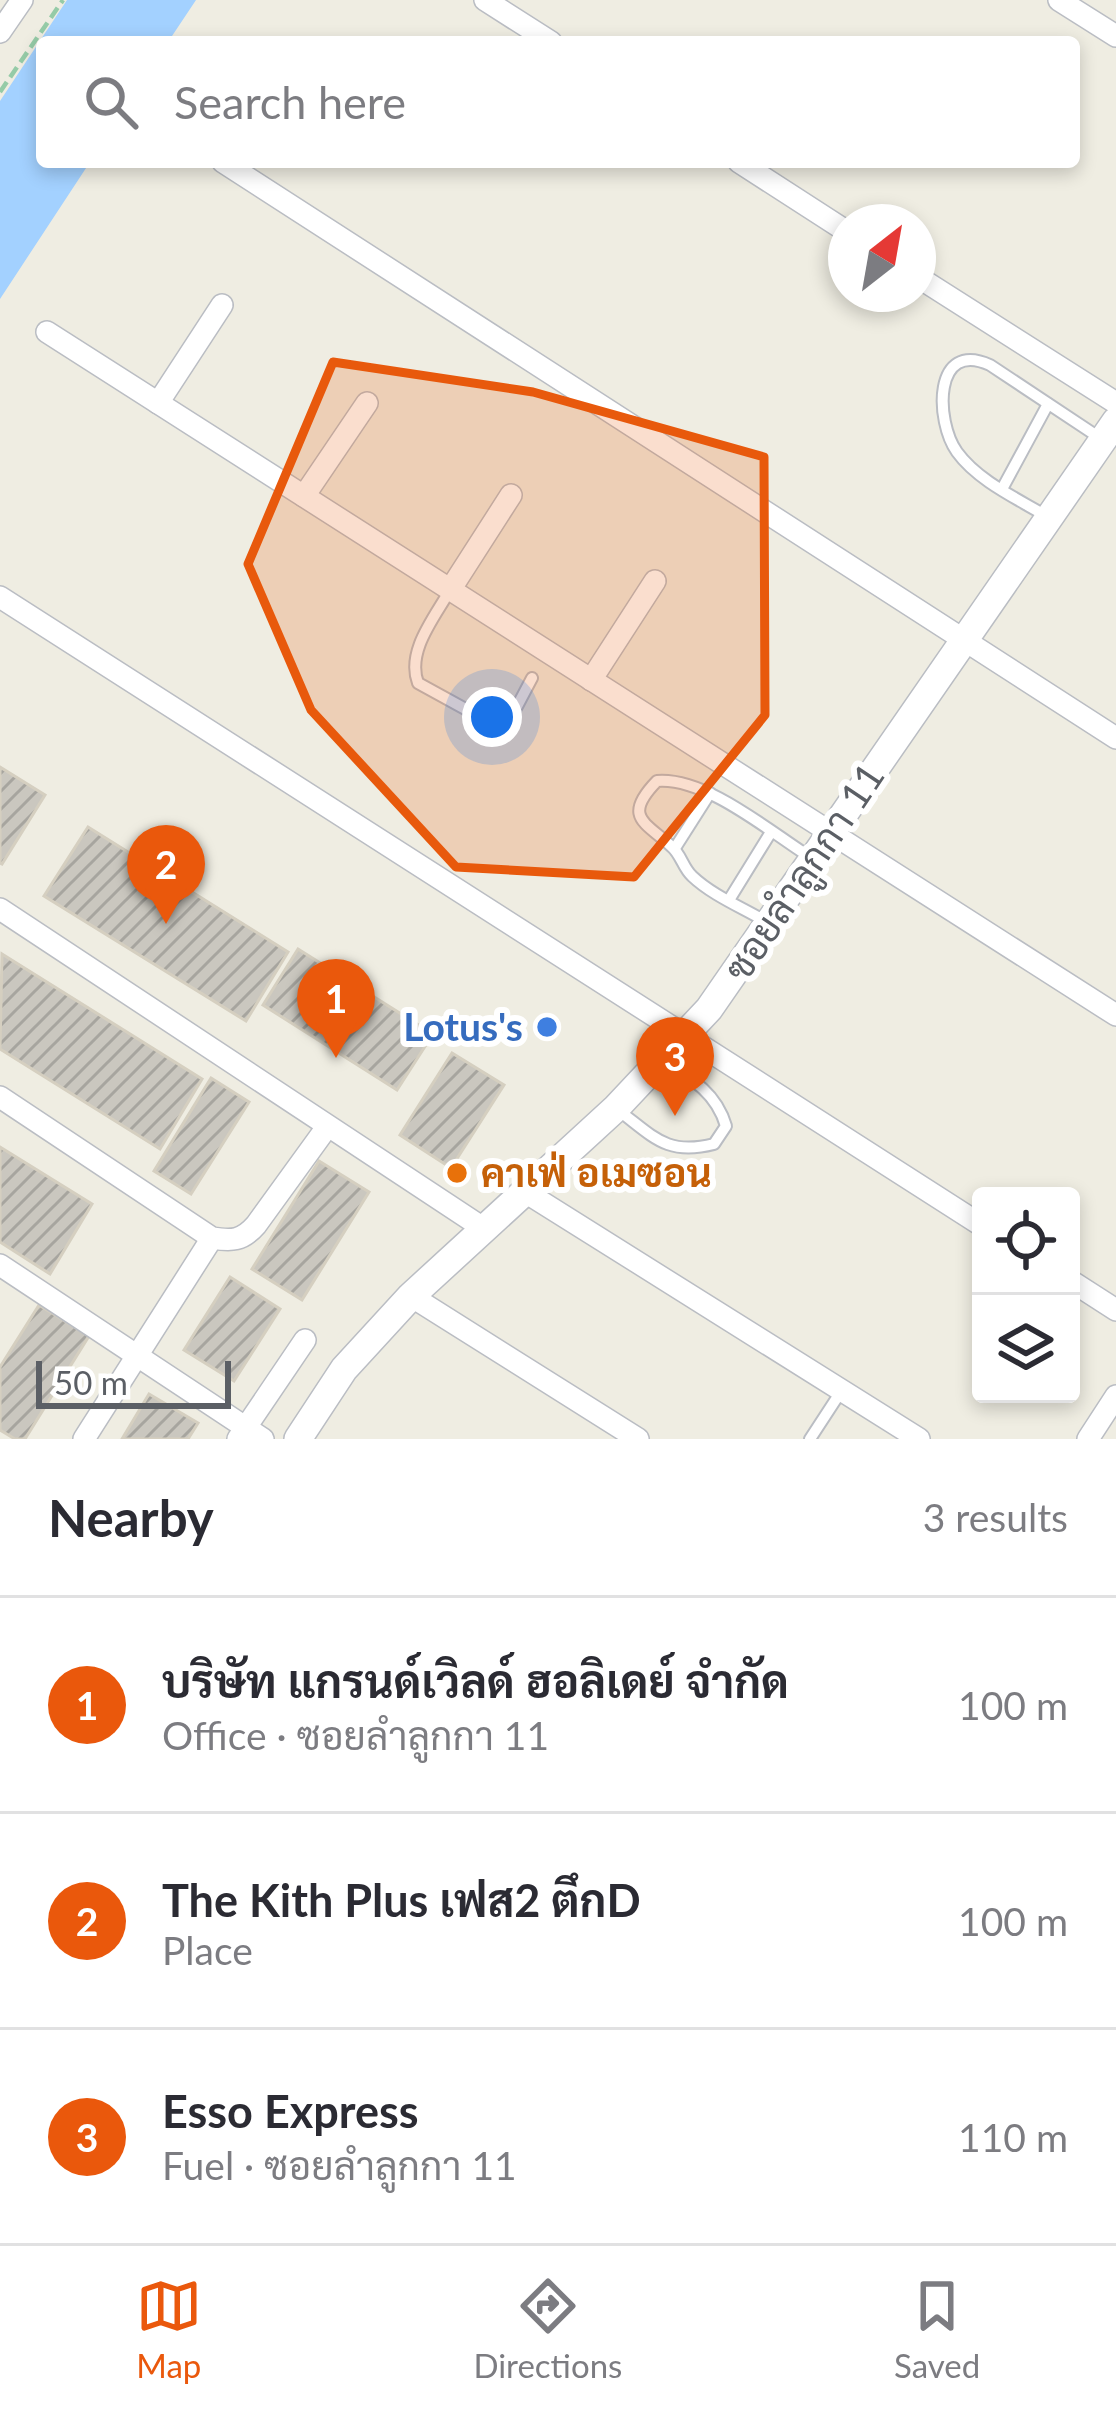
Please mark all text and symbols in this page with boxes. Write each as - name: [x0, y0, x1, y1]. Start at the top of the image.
- search box: [36, 36, 1080, 168]
- icon: search: [78, 69, 144, 135]
- text: Search here: [174, 75, 406, 129]
- north arrow: [828, 204, 936, 312]
- your location: [462, 687, 522, 747]
- street label: ซอยลำลูกกา 11: [714, 754, 897, 992]
- pin: 2: [127, 825, 205, 924]
- pin: 1: [297, 959, 375, 1058]
- place label: Lotus's: [403, 1003, 523, 1049]
- marker: Lotus's: [534, 1014, 560, 1040]
- pin: 3: [636, 1017, 714, 1116]
- place label: คาเฟ่ อเมซอน: [481, 1149, 712, 1195]
- marker: คาเฟ่ อเมซอน: [444, 1160, 470, 1186]
- map controls: [972, 1187, 1080, 1403]
- button: locate: [972, 1187, 1080, 1295]
- button: layers: [972, 1295, 1080, 1403]
- scale bar: [36, 1355, 231, 1408]
- text: 50 m: [54, 1362, 128, 1402]
- text: Nearby: [48, 1487, 214, 1548]
- text: 3 results: [923, 1494, 1068, 1540]
- text: บริษัท แกรนด์เวิลด์ ฮอลิเดย์ จำกัด: [162, 1654, 789, 1708]
- text: 1: [76, 1682, 98, 1728]
- text: 100 m: [958, 1682, 1068, 1728]
- text: Office · ซอยลำลูกกา 11: [162, 1712, 549, 1758]
- text: The Kith Plus เฟส2 ตึกD: [162, 1873, 641, 1927]
- text: 2: [76, 1898, 98, 1944]
- text: 100 m: [958, 1898, 1068, 1944]
- text: Place: [162, 1927, 253, 1973]
- text: Esso Express: [162, 2084, 419, 2138]
- text: 3: [76, 2114, 98, 2160]
- text: 110 m: [958, 2114, 1068, 2160]
- text: Fuel · ซอยลำลูกกา 11: [162, 2142, 517, 2188]
- tab: Map: [136, 2273, 202, 2385]
- tab: Directions: [473, 2273, 622, 2385]
- tab: Saved: [894, 2273, 980, 2385]

